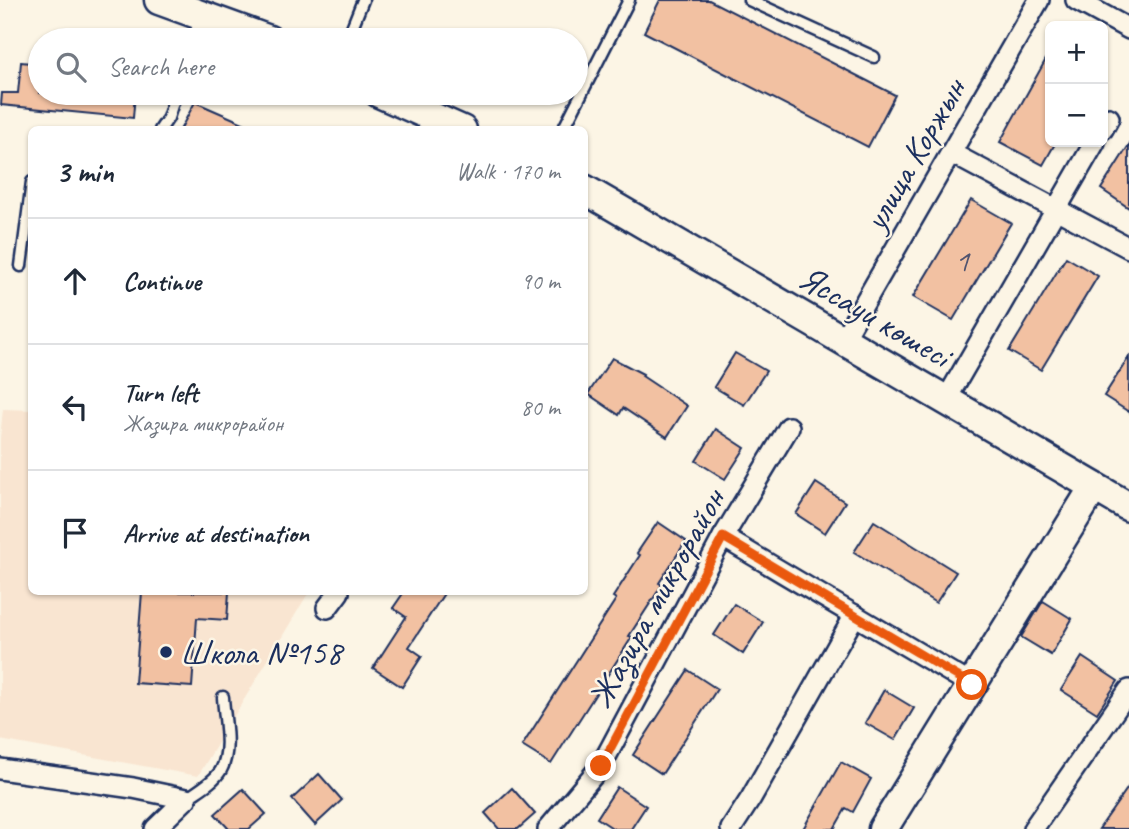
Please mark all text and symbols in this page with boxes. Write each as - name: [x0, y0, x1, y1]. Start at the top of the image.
- map controls: [1045, 21, 1108, 147]
- button: +: [1045, 21, 1108, 84]
- search box: [28, 28, 588, 105]
- icon: search: [52, 48, 90, 86]
- text: Search here: [108, 50, 214, 83]
- street label: улица Коржын: [852, 68, 977, 240]
- button: −: [1045, 84, 1108, 147]
- text: 3 min: [56, 153, 113, 191]
- text: Walk · 170 m: [456, 157, 560, 186]
- house number: 1: [955, 240, 971, 281]
- street label: Яссауи көшесі: [791, 255, 963, 380]
- icon: ahead: [56, 262, 94, 300]
- text: Continue: [123, 265, 201, 298]
- text: 90 m: [521, 267, 560, 296]
- text: Turn left: [123, 376, 198, 409]
- icon: left: [56, 388, 94, 426]
- text: 80 m: [521, 393, 560, 422]
- text: Жазира микрорайон: [123, 409, 283, 438]
- street label: Жазира микрорайон: [578, 478, 737, 716]
- icon: arrive: [56, 514, 94, 552]
- text: Arrive at destination: [123, 517, 309, 550]
- place label: Школа №158: [180, 630, 345, 675]
- marker: Школа №158: [158, 644, 174, 660]
- route start: [956, 669, 987, 700]
- route end: [585, 750, 616, 781]

